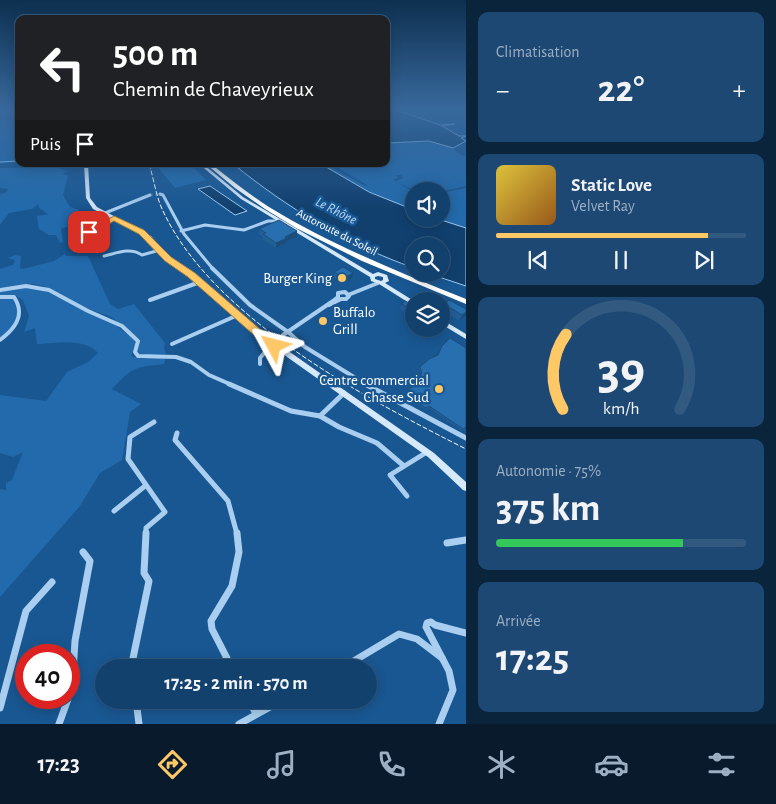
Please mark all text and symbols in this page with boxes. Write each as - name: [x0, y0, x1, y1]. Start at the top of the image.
- icon: left: [30, 35, 95, 100]
- text: 500 m: [113, 37, 198, 72]
- text: Climatisation: [496, 44, 580, 60]
- text: 22°: [598, 71, 644, 109]
- text: −: [496, 77, 509, 105]
- text: +: [733, 77, 746, 105]
- text: Chemin de Chaveyrieux: [113, 78, 314, 100]
- icon: arrive: [71, 130, 99, 158]
- text: Puis: [30, 135, 61, 154]
- text: Static Love: [571, 176, 652, 195]
- map controls: [405, 182, 450, 337]
- button: sound: [405, 182, 450, 227]
- water label: Le Rhône: [313, 195, 359, 227]
- text: Velvet Ray: [571, 198, 635, 214]
- street label: Autoroute du Soleil: [294, 206, 380, 258]
- pin: [68, 211, 110, 253]
- icon: arrive: [75, 218, 103, 246]
- button: search: [405, 237, 450, 282]
- icon: previous: [524, 246, 552, 274]
- icon: pause: [607, 246, 635, 274]
- icon: next: [690, 246, 718, 274]
- place label: Burger King: [263, 271, 333, 286]
- marker: Burger King: [336, 272, 348, 284]
- button: layers: [405, 292, 450, 337]
- place label: Buffalo Grill: [333, 305, 375, 337]
- marker: Buffalo Grill: [317, 315, 329, 327]
- position arrow: [247, 319, 299, 371]
- text: 39: [597, 346, 645, 398]
- place label: Centre commercial Chasse Sud: [319, 373, 429, 405]
- marker: Centre commercial Chasse Sud: [433, 383, 445, 395]
- text: km/h: [603, 400, 639, 418]
- text: Autonomie · 75%: [496, 463, 601, 479]
- text: 375 km: [496, 490, 600, 528]
- text: Arrivée: [496, 613, 541, 629]
- text: 17:25: [496, 640, 569, 678]
- speed limit sign: 40: [15, 644, 80, 709]
- text: 17:25 · 2 min · 570 m: [164, 674, 308, 693]
- icon: directions: [155, 747, 190, 782]
- icon: music: [264, 747, 299, 782]
- icon: phone: [374, 747, 409, 782]
- icon: climate: [484, 747, 519, 782]
- icon: car: [594, 747, 629, 782]
- icon: filters: [704, 747, 739, 782]
- text: 17:23: [37, 753, 80, 775]

